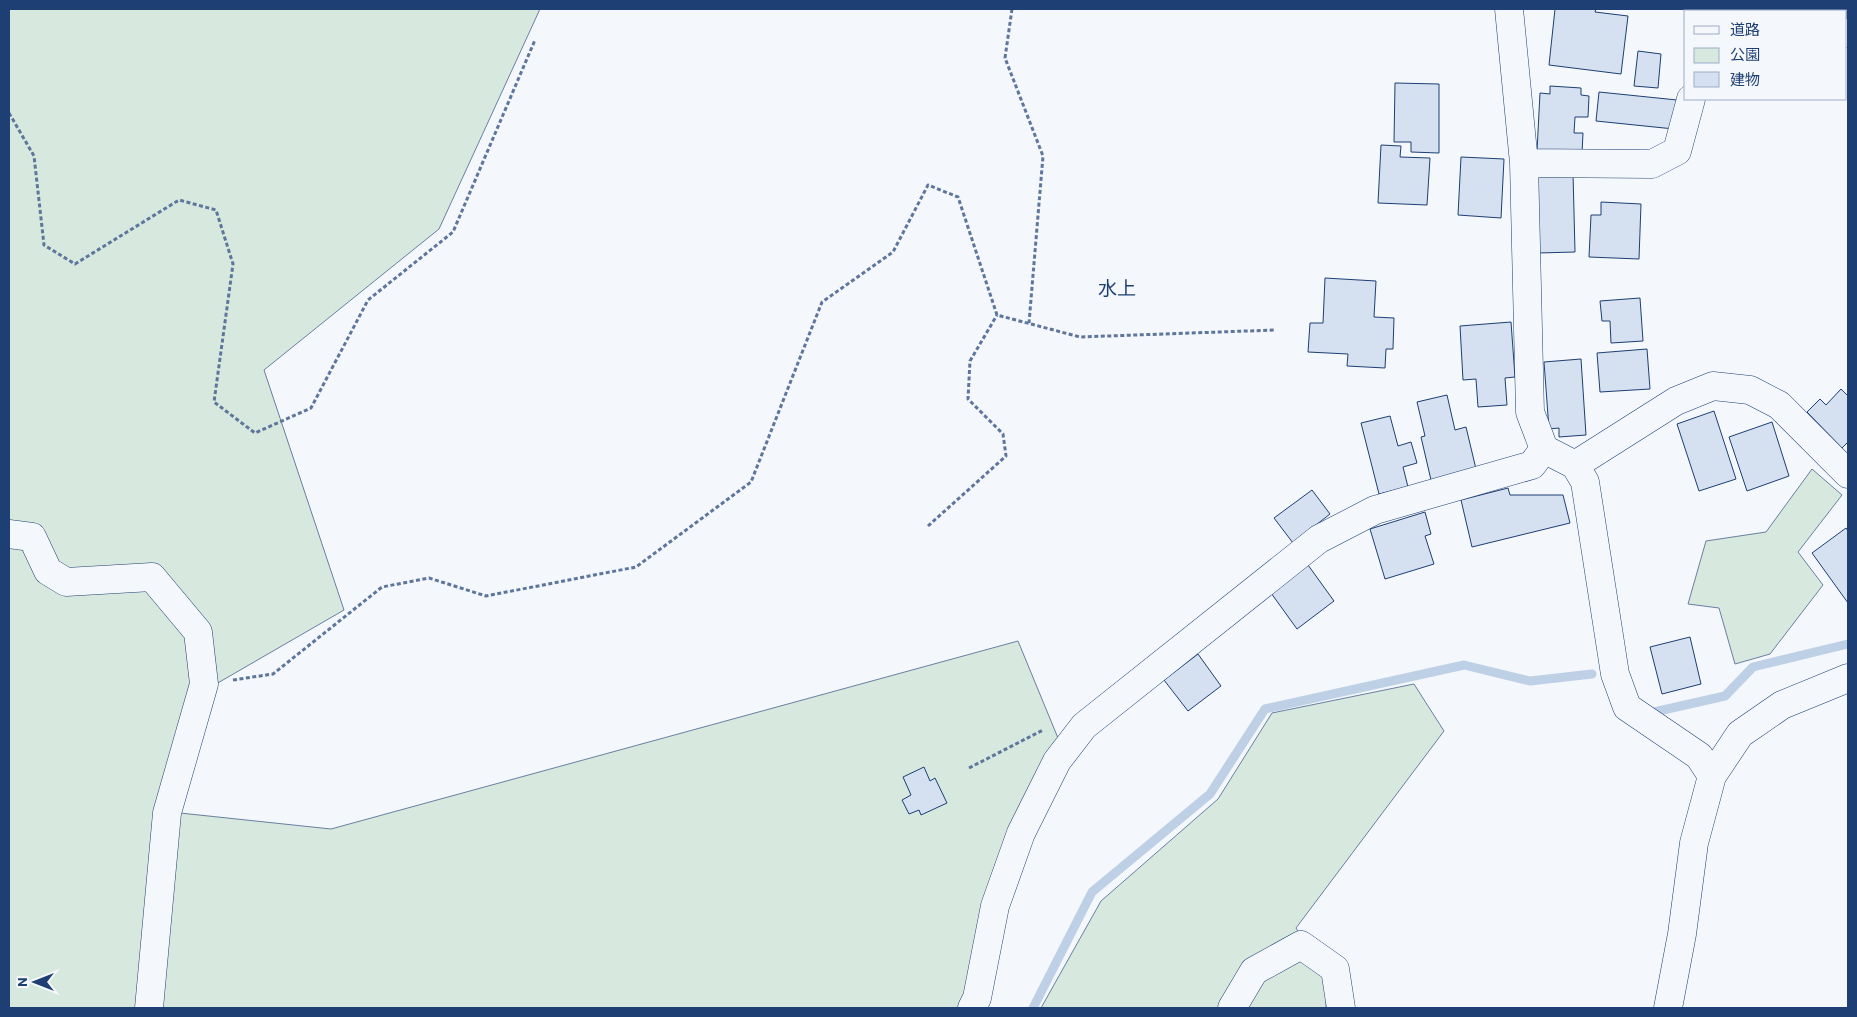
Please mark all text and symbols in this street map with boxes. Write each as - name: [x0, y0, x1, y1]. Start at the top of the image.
- legend: [1684, 10, 1847, 100]
- text: 道路: [1730, 20, 1760, 38]
- text: 公園: [1730, 45, 1760, 63]
- text: 建物: [1730, 70, 1760, 88]
- district label: 水上: [1098, 276, 1136, 299]
- north arrow: [10, 957, 60, 1007]
- text: N: [13, 977, 30, 987]

